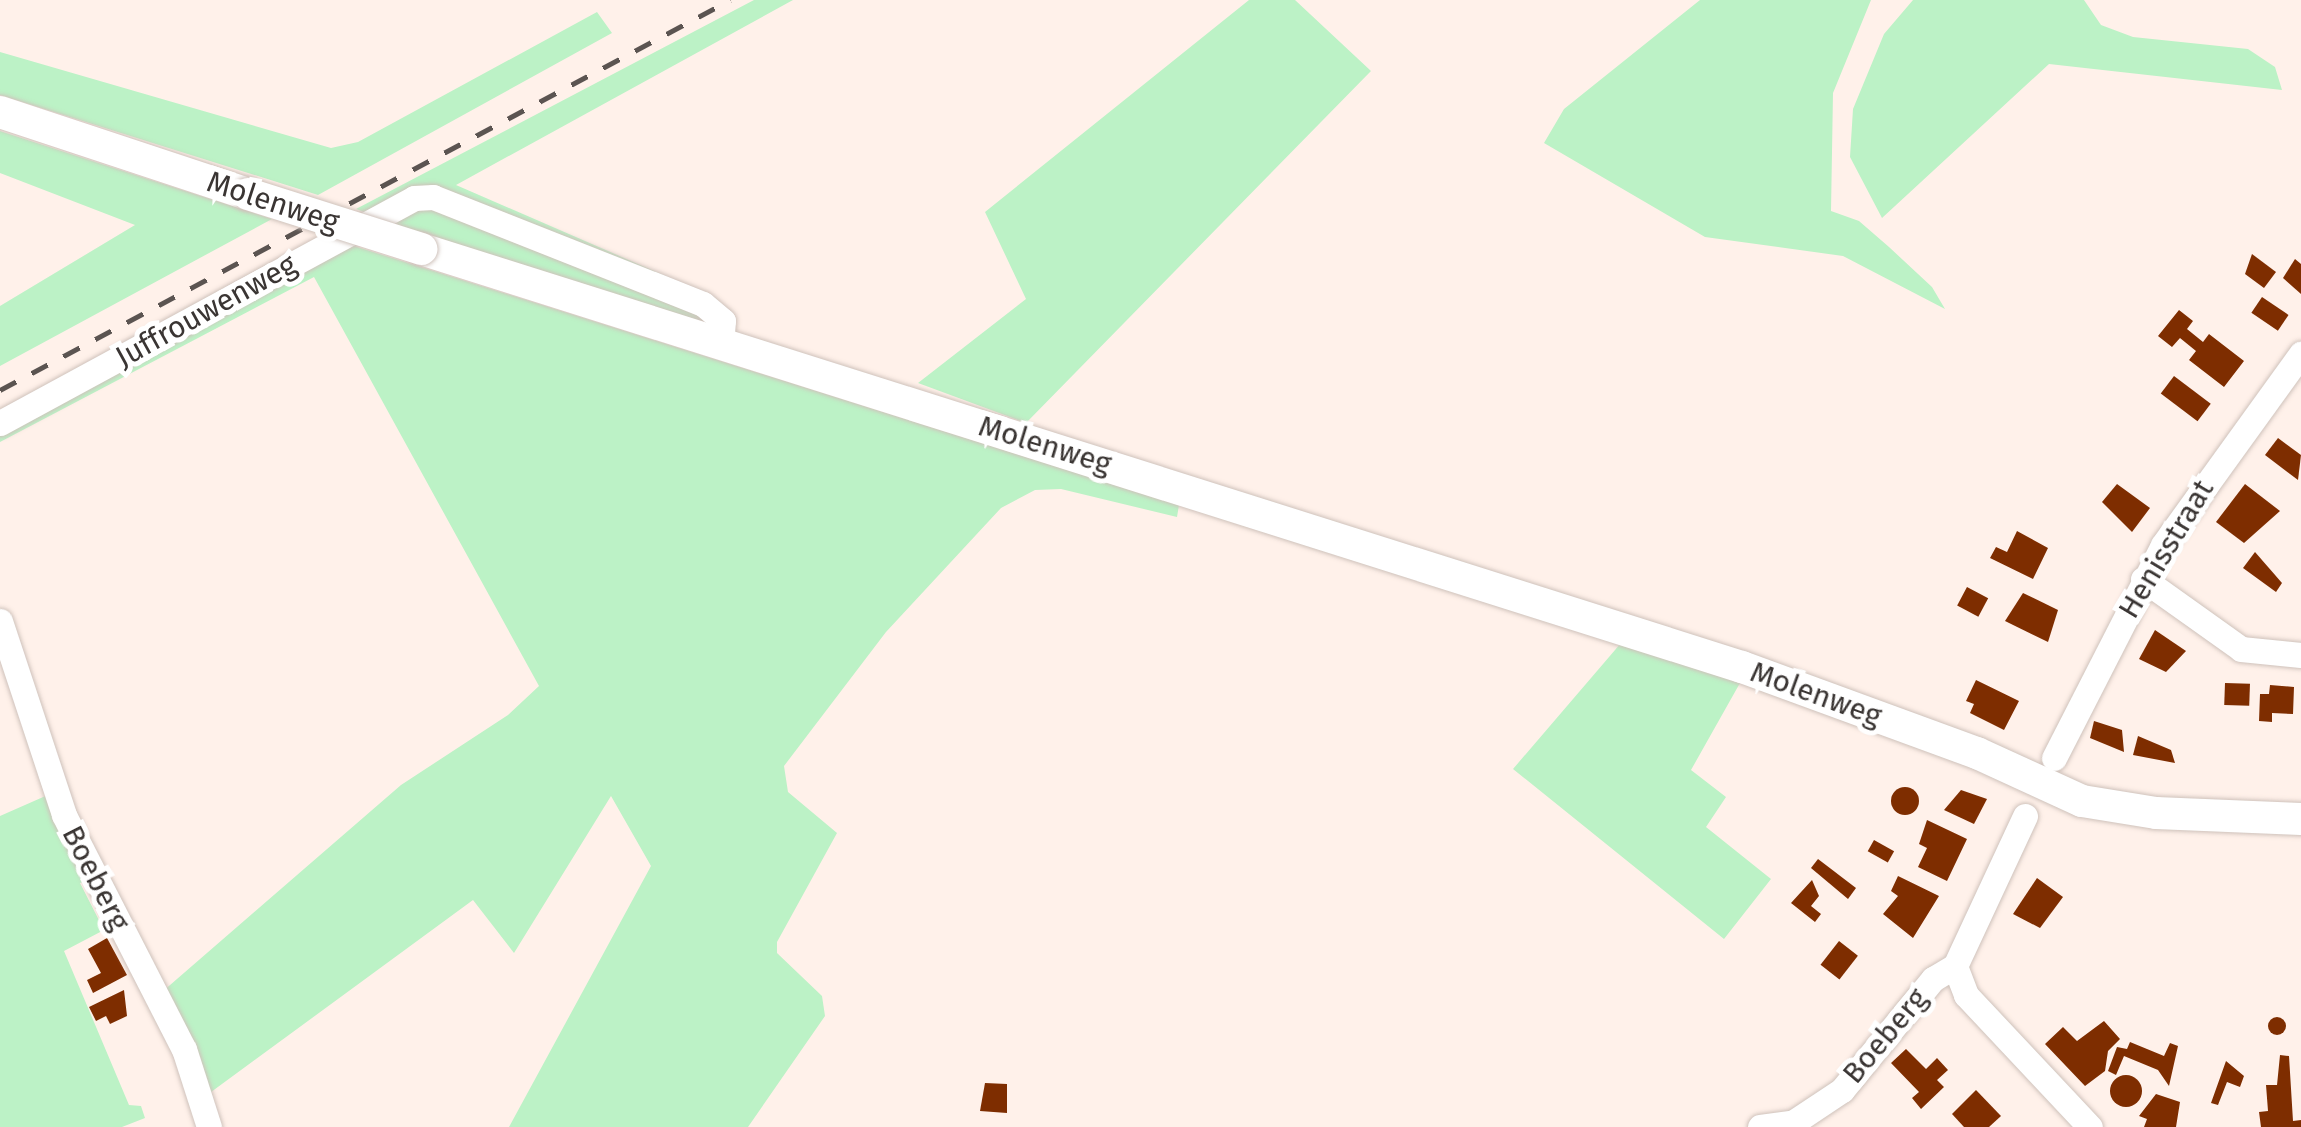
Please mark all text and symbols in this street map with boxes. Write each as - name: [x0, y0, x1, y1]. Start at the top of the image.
- street label: Molenweg: [202, 164, 344, 240]
- street label: Juffrouwenweg: [109, 246, 303, 376]
- street label: Molenweg: [974, 408, 1116, 482]
- street label: Henisstraat: [2111, 473, 2221, 625]
- street label: Molenweg: [1746, 654, 1886, 734]
- street label: Boeberg: [54, 819, 138, 937]
- street label: Boeberg: [1835, 981, 1935, 1091]

